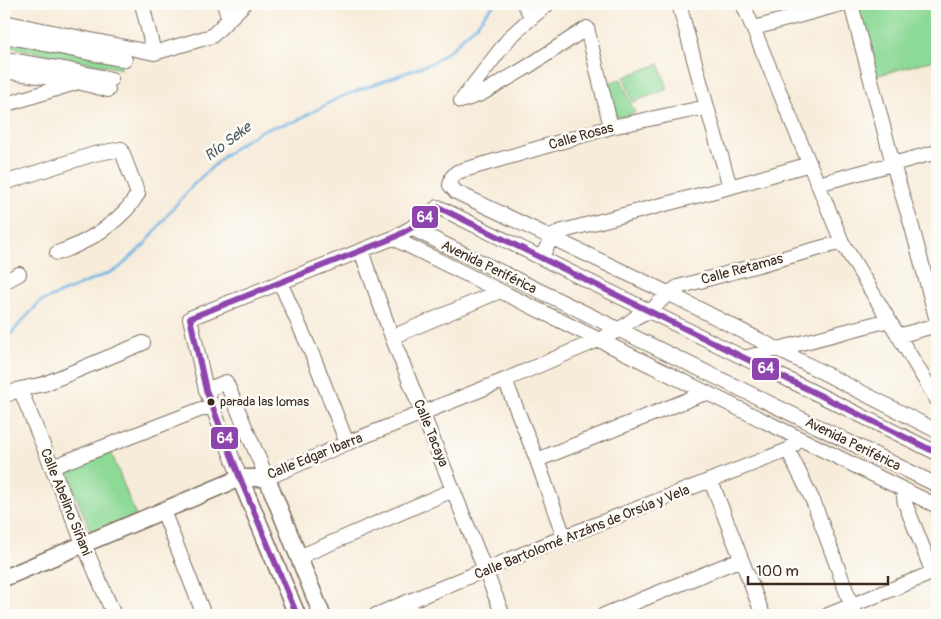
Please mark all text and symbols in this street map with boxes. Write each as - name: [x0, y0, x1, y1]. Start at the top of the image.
- water label: Río Seke: [201, 117, 257, 166]
- street label: Calle Rosas: [547, 118, 616, 153]
- line badge: 64: [411, 205, 439, 229]
- text: 64: [417, 209, 434, 226]
- street label: Avenida Periférica: [438, 236, 540, 298]
- street label: Calle Retamas: [699, 250, 786, 288]
- line badge: 64: [751, 357, 780, 381]
- text: 64: [758, 360, 775, 377]
- place label: parada las lomas: [220, 394, 309, 410]
- marker: parada las lomas: [206, 397, 216, 407]
- street label: Calle Tacaya: [410, 397, 452, 469]
- street label: Avenida Periférica: [802, 413, 904, 475]
- line badge: 64: [210, 426, 239, 450]
- street label: Calle Edgar Ibarra: [265, 429, 365, 483]
- text: 64: [217, 430, 234, 447]
- street label: Calle Abelino Siñani: [37, 446, 95, 559]
- street label: Calle Bartolomé Arzáns de Orsúa y Vela: [472, 481, 692, 583]
- scale bar: [748, 554, 888, 586]
- text: 100 m: [756, 562, 799, 581]

